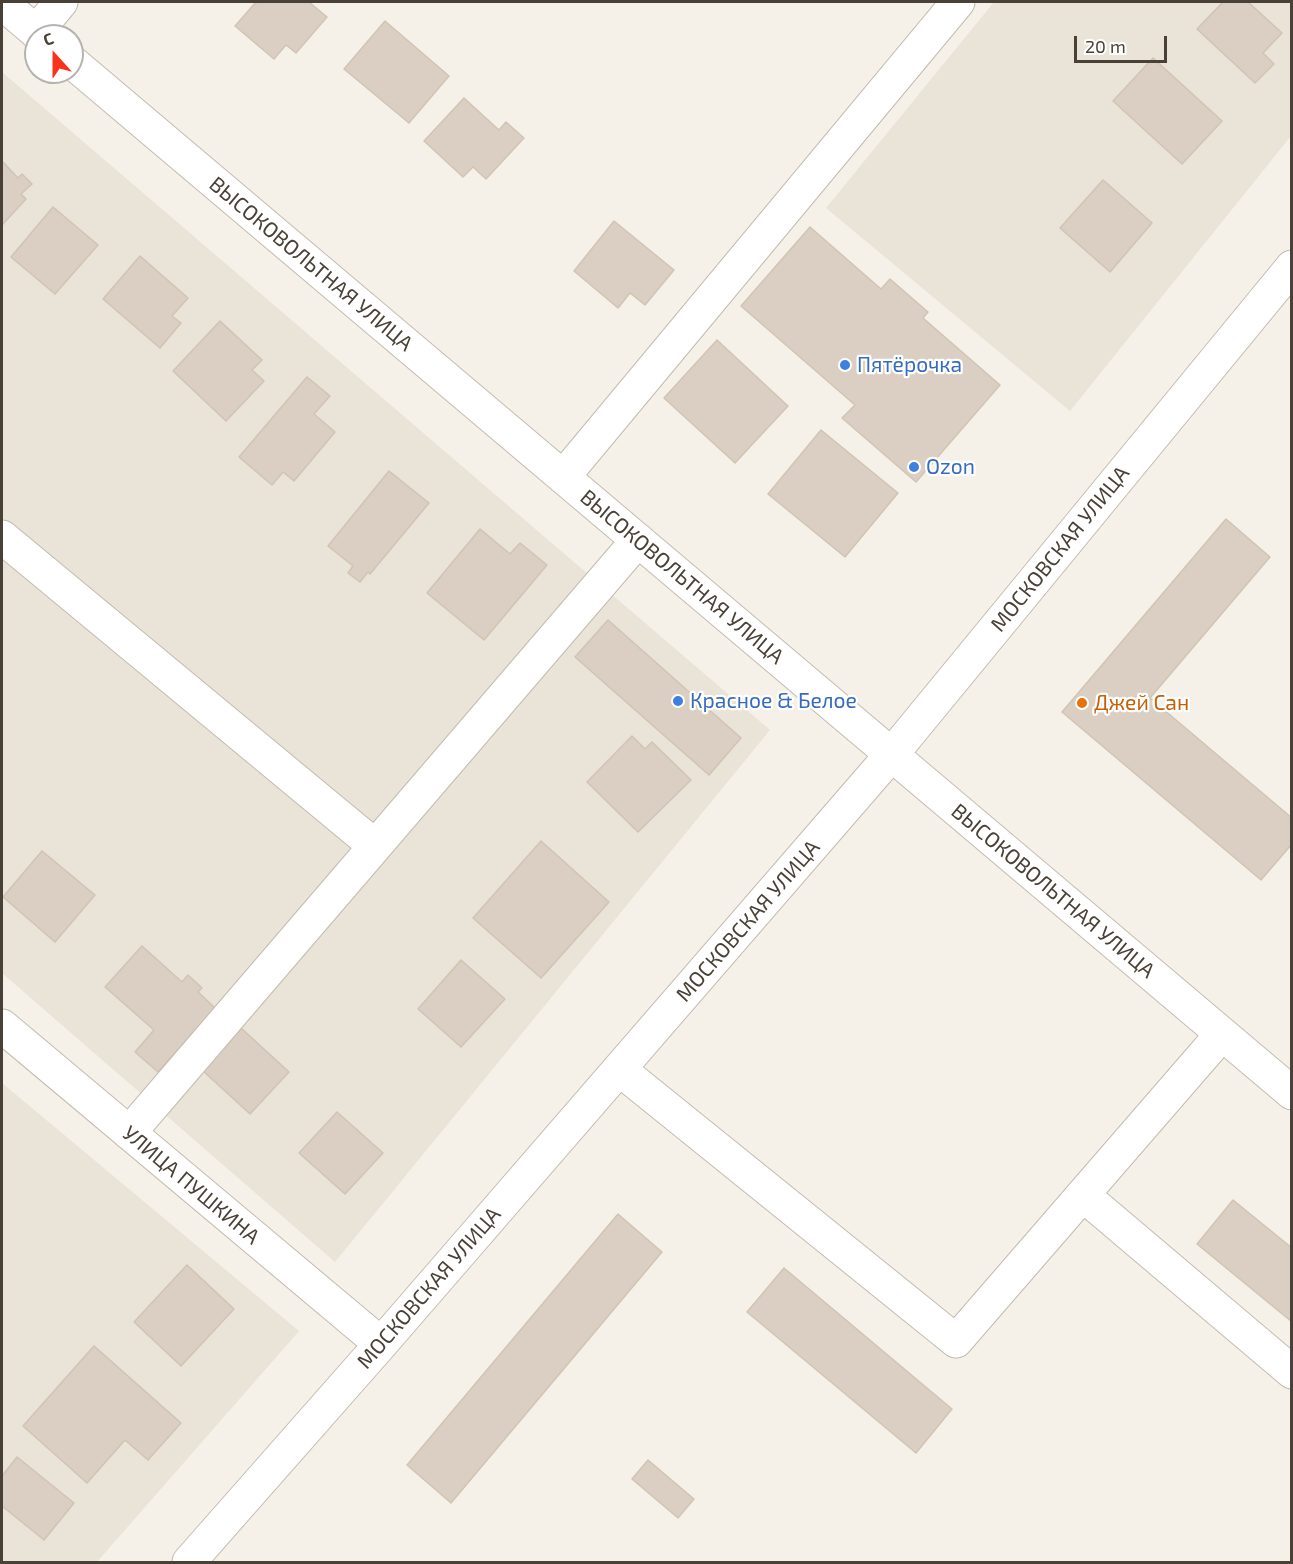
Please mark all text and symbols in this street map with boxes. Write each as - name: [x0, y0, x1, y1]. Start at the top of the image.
- north arrow: [24, 24, 84, 84]
- scale bar: [1077, 24, 1170, 62]
- text: С: [40, 28, 56, 49]
- text: 20 m: [1085, 35, 1126, 57]
- street label: ВЫСОКОВОЛЬТНАЯ УЛИЦА: [204, 171, 418, 357]
- place label: Пятёрочка: [857, 352, 962, 378]
- marker: Пятёрочка: [838, 358, 852, 372]
- place label: Ozon: [926, 454, 975, 480]
- marker: Ozon: [907, 460, 921, 474]
- street label: МОСКОВСКАЯ УЛИЦА: [985, 461, 1135, 637]
- street label: ВЫСОКОВОЛЬТНАЯ УЛИЦА: [575, 484, 789, 670]
- place label: Красное & Белое: [690, 688, 857, 714]
- place label: Джей Сан: [1094, 690, 1189, 716]
- marker: Красное & Белое: [671, 694, 685, 708]
- marker: Джей Сан: [1075, 696, 1089, 710]
- street label: ВЫСОКОВОЛЬТНАЯ УЛИЦА: [946, 798, 1160, 984]
- street label: МОСКОВСКАЯ УЛИЦА: [671, 835, 825, 1007]
- street label: УЛИЦА ПУШКИНА: [117, 1120, 265, 1250]
- street label: МОСКОВСКАЯ УЛИЦА: [352, 1202, 506, 1374]

